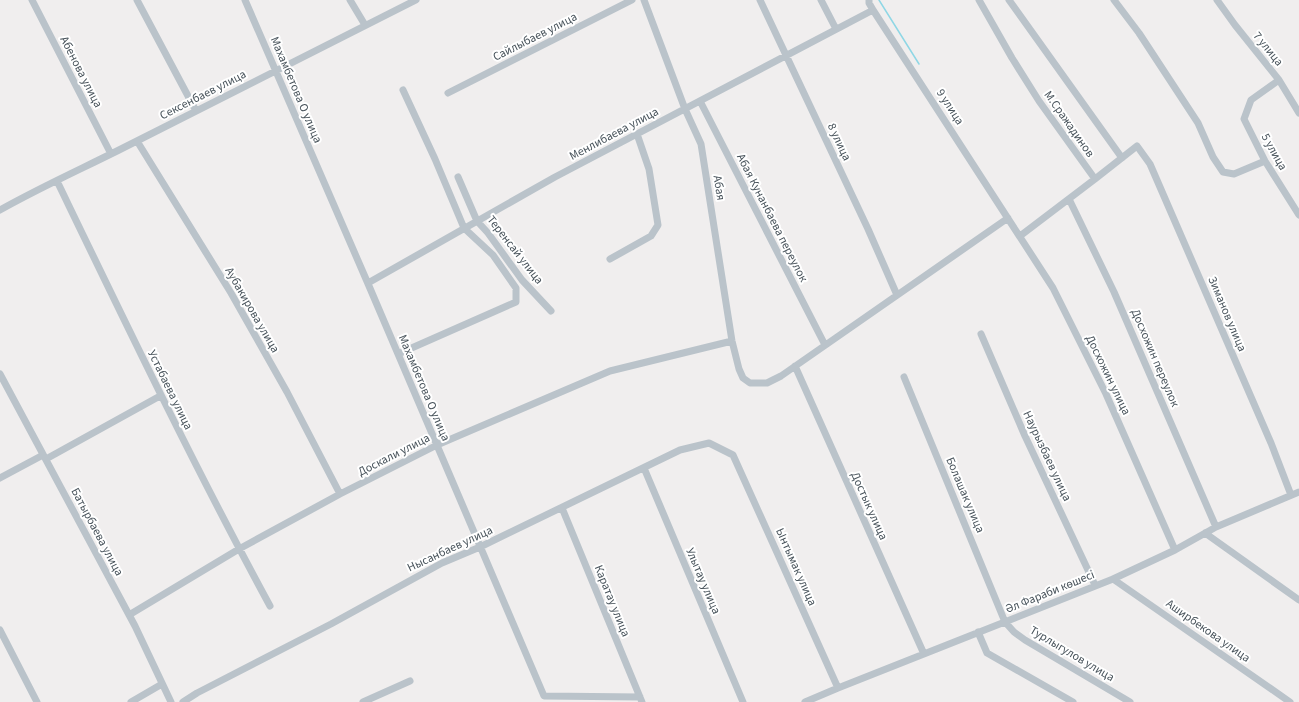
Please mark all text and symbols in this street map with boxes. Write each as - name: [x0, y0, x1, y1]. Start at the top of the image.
- street label: Сайлыбаев улица: [490, 8, 580, 66]
- street label: 7 улица: [1249, 28, 1287, 70]
- street label: Абенова улица: [56, 33, 106, 111]
- street label: Махамбетова О улица: [266, 34, 326, 146]
- street label: Сексенбаев улица: [157, 66, 249, 124]
- street label: 9 улица: [932, 86, 968, 128]
- street label: М.Сражадинов: [1040, 87, 1098, 161]
- street label: Менлибаева улица: [566, 103, 662, 165]
- street label: 8 улица: [823, 120, 855, 164]
- street label: 5 улица: [1257, 130, 1291, 174]
- street label: Абая Кунанбаева переулок: [732, 151, 812, 285]
- street label: Абая: [709, 174, 729, 202]
- street label: Теренсай улица: [483, 212, 547, 288]
- street label: Аубакирова улица: [221, 264, 283, 356]
- street label: Зиманов улица: [1204, 274, 1250, 354]
- street label: Досхожин переулок: [1127, 306, 1183, 410]
- street label: Махамбетова О улица: [394, 332, 454, 444]
- street label: Досхожин улица: [1081, 332, 1135, 418]
- street label: Устабаева улица: [143, 347, 197, 433]
- street label: Наурызбаев улица: [1019, 408, 1075, 504]
- street label: Доскали улица: [355, 430, 433, 480]
- street label: Болашак улица: [941, 455, 989, 535]
- street label: Достык улица: [846, 469, 892, 543]
- street label: Батырбаева улица: [67, 485, 127, 579]
- street label: Нысанбаев улица: [405, 522, 495, 576]
- street label: Ынтымак улица: [771, 525, 821, 609]
- street label: Улытау улица: [681, 545, 725, 617]
- street label: Каратау улица: [590, 563, 634, 639]
- street label: Әл Фараби көшесі: [1003, 566, 1097, 618]
- street label: Аширбекова улица: [1162, 595, 1254, 667]
- street label: Турлыгулов улица: [1027, 622, 1117, 686]

